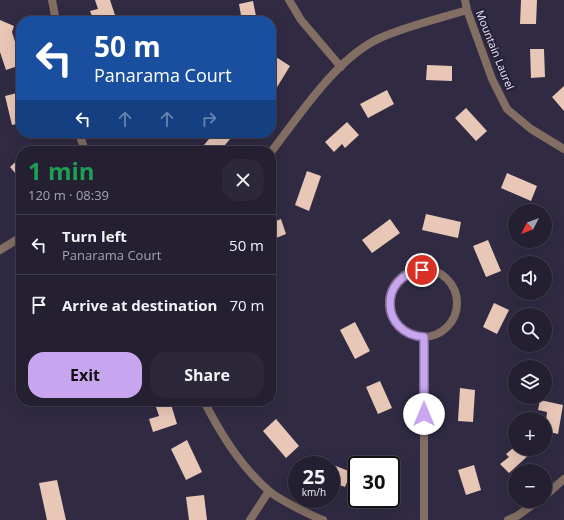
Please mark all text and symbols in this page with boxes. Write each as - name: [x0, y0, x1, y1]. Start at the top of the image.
- street label: Mountain Laurel: [473, 8, 518, 92]
- text: 50 m: [94, 27, 161, 65]
- icon: left: [28, 32, 80, 84]
- text: Panarama Court: [94, 63, 232, 87]
- icon: left: [72, 108, 94, 130]
- icon: ahead: [114, 108, 136, 130]
- icon: ahead: [156, 108, 178, 130]
- icon: right: [198, 108, 220, 130]
- text: 1 min: [28, 154, 95, 187]
- button: close: [222, 159, 264, 201]
- text: 120 m · 08:39: [28, 186, 109, 204]
- north arrow: [508, 204, 552, 248]
- map controls: [508, 204, 552, 508]
- text: Turn left: [62, 226, 127, 246]
- icon: left: [28, 234, 50, 256]
- text: 50 m: [229, 235, 264, 255]
- text: Panarama Court: [62, 246, 161, 264]
- pin: [405, 253, 439, 287]
- button: sound: [508, 256, 552, 300]
- icon: arrive: [411, 259, 433, 281]
- icon: arrive: [28, 294, 50, 316]
- text: Arrive at destination: [62, 295, 217, 315]
- text: 70 m: [229, 295, 264, 315]
- button: search: [508, 308, 552, 352]
- button: Exit: [28, 352, 142, 398]
- button: Share: [150, 352, 264, 398]
- button: layers: [508, 360, 552, 404]
- position arrow: [403, 393, 445, 435]
- button: +: [508, 412, 552, 456]
- speed limit sign: 30: [348, 456, 400, 508]
- text: 25: [303, 463, 325, 490]
- button: −: [508, 464, 552, 508]
- text: km/h: [302, 485, 326, 499]

